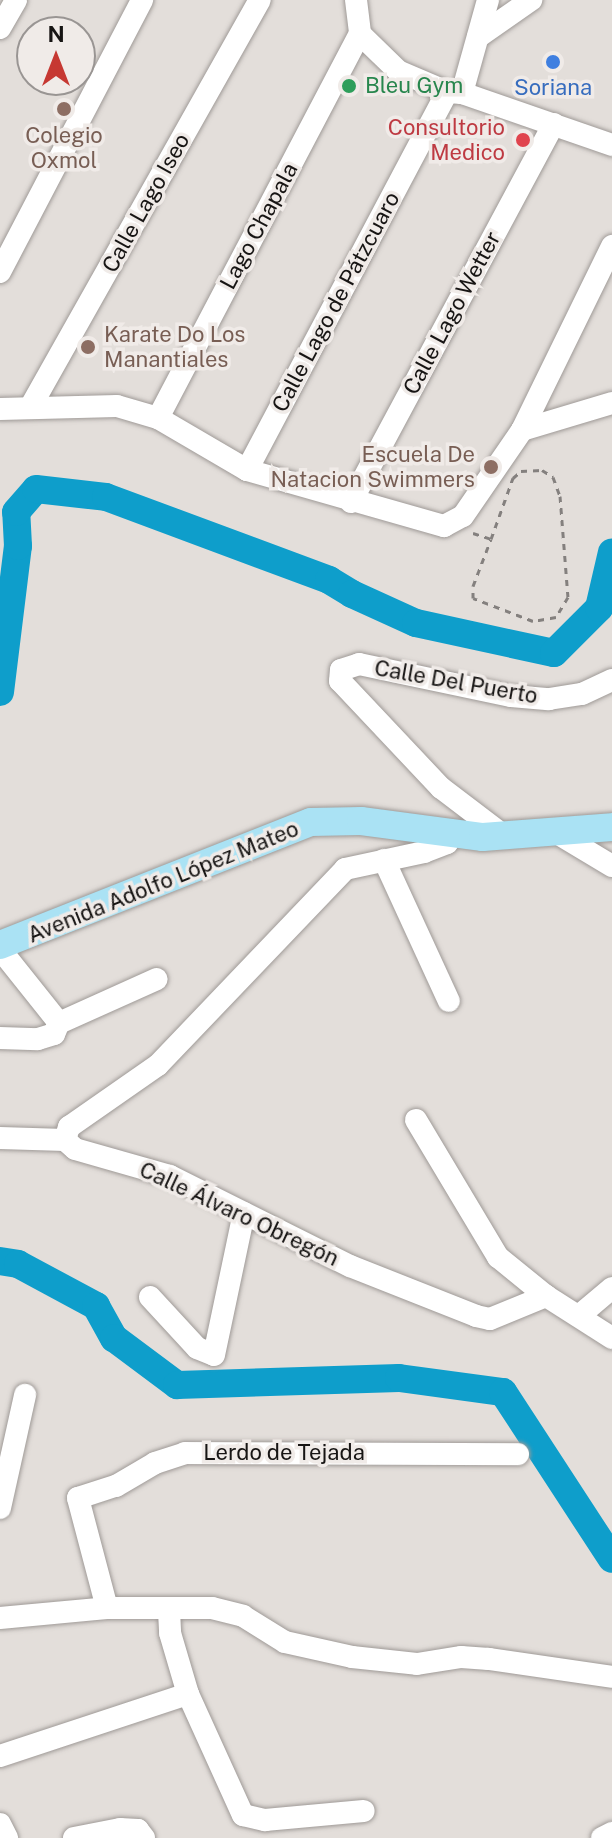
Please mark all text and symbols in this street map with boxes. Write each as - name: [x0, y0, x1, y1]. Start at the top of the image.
- north arrow: [16, 16, 96, 96]
- text: N: [47, 21, 65, 47]
- marker: Soriana: [544, 53, 562, 71]
- place label: Bleu Gym: [365, 73, 463, 99]
- place label: Soriana: [514, 75, 592, 101]
- marker: Bleu Gym: [340, 77, 358, 95]
- marker: Colegio Oxmol: [55, 100, 73, 118]
- place label: Consultorio Medico: [388, 114, 505, 166]
- place label: Colegio Oxmol: [25, 122, 103, 174]
- street label: Calle Lago Iseo: [97, 129, 195, 277]
- marker: Consultorio Medico: [512, 129, 534, 151]
- street label: Lago Chapala: [215, 158, 303, 294]
- street label: Calle Lago de Pátzcuaro: [267, 187, 405, 417]
- street label: Calle Lago Wetter: [398, 227, 506, 399]
- place label: Karate Do Los Manantiales: [104, 321, 246, 372]
- marker: Karate Do Los Manantiales: [79, 338, 97, 356]
- place label: Escuela De Natacion Swimmers: [271, 441, 475, 492]
- marker: Escuela De Natacion Swimmers: [482, 458, 500, 476]
- street label: Calle Del Puerto: [372, 655, 540, 709]
- street label: Avenida Adolfo López Mateo: [24, 815, 302, 949]
- street label: Calle Álvaro Obregón: [135, 1156, 343, 1272]
- street label: Lerdo de Tejada: [203, 1440, 365, 1466]

